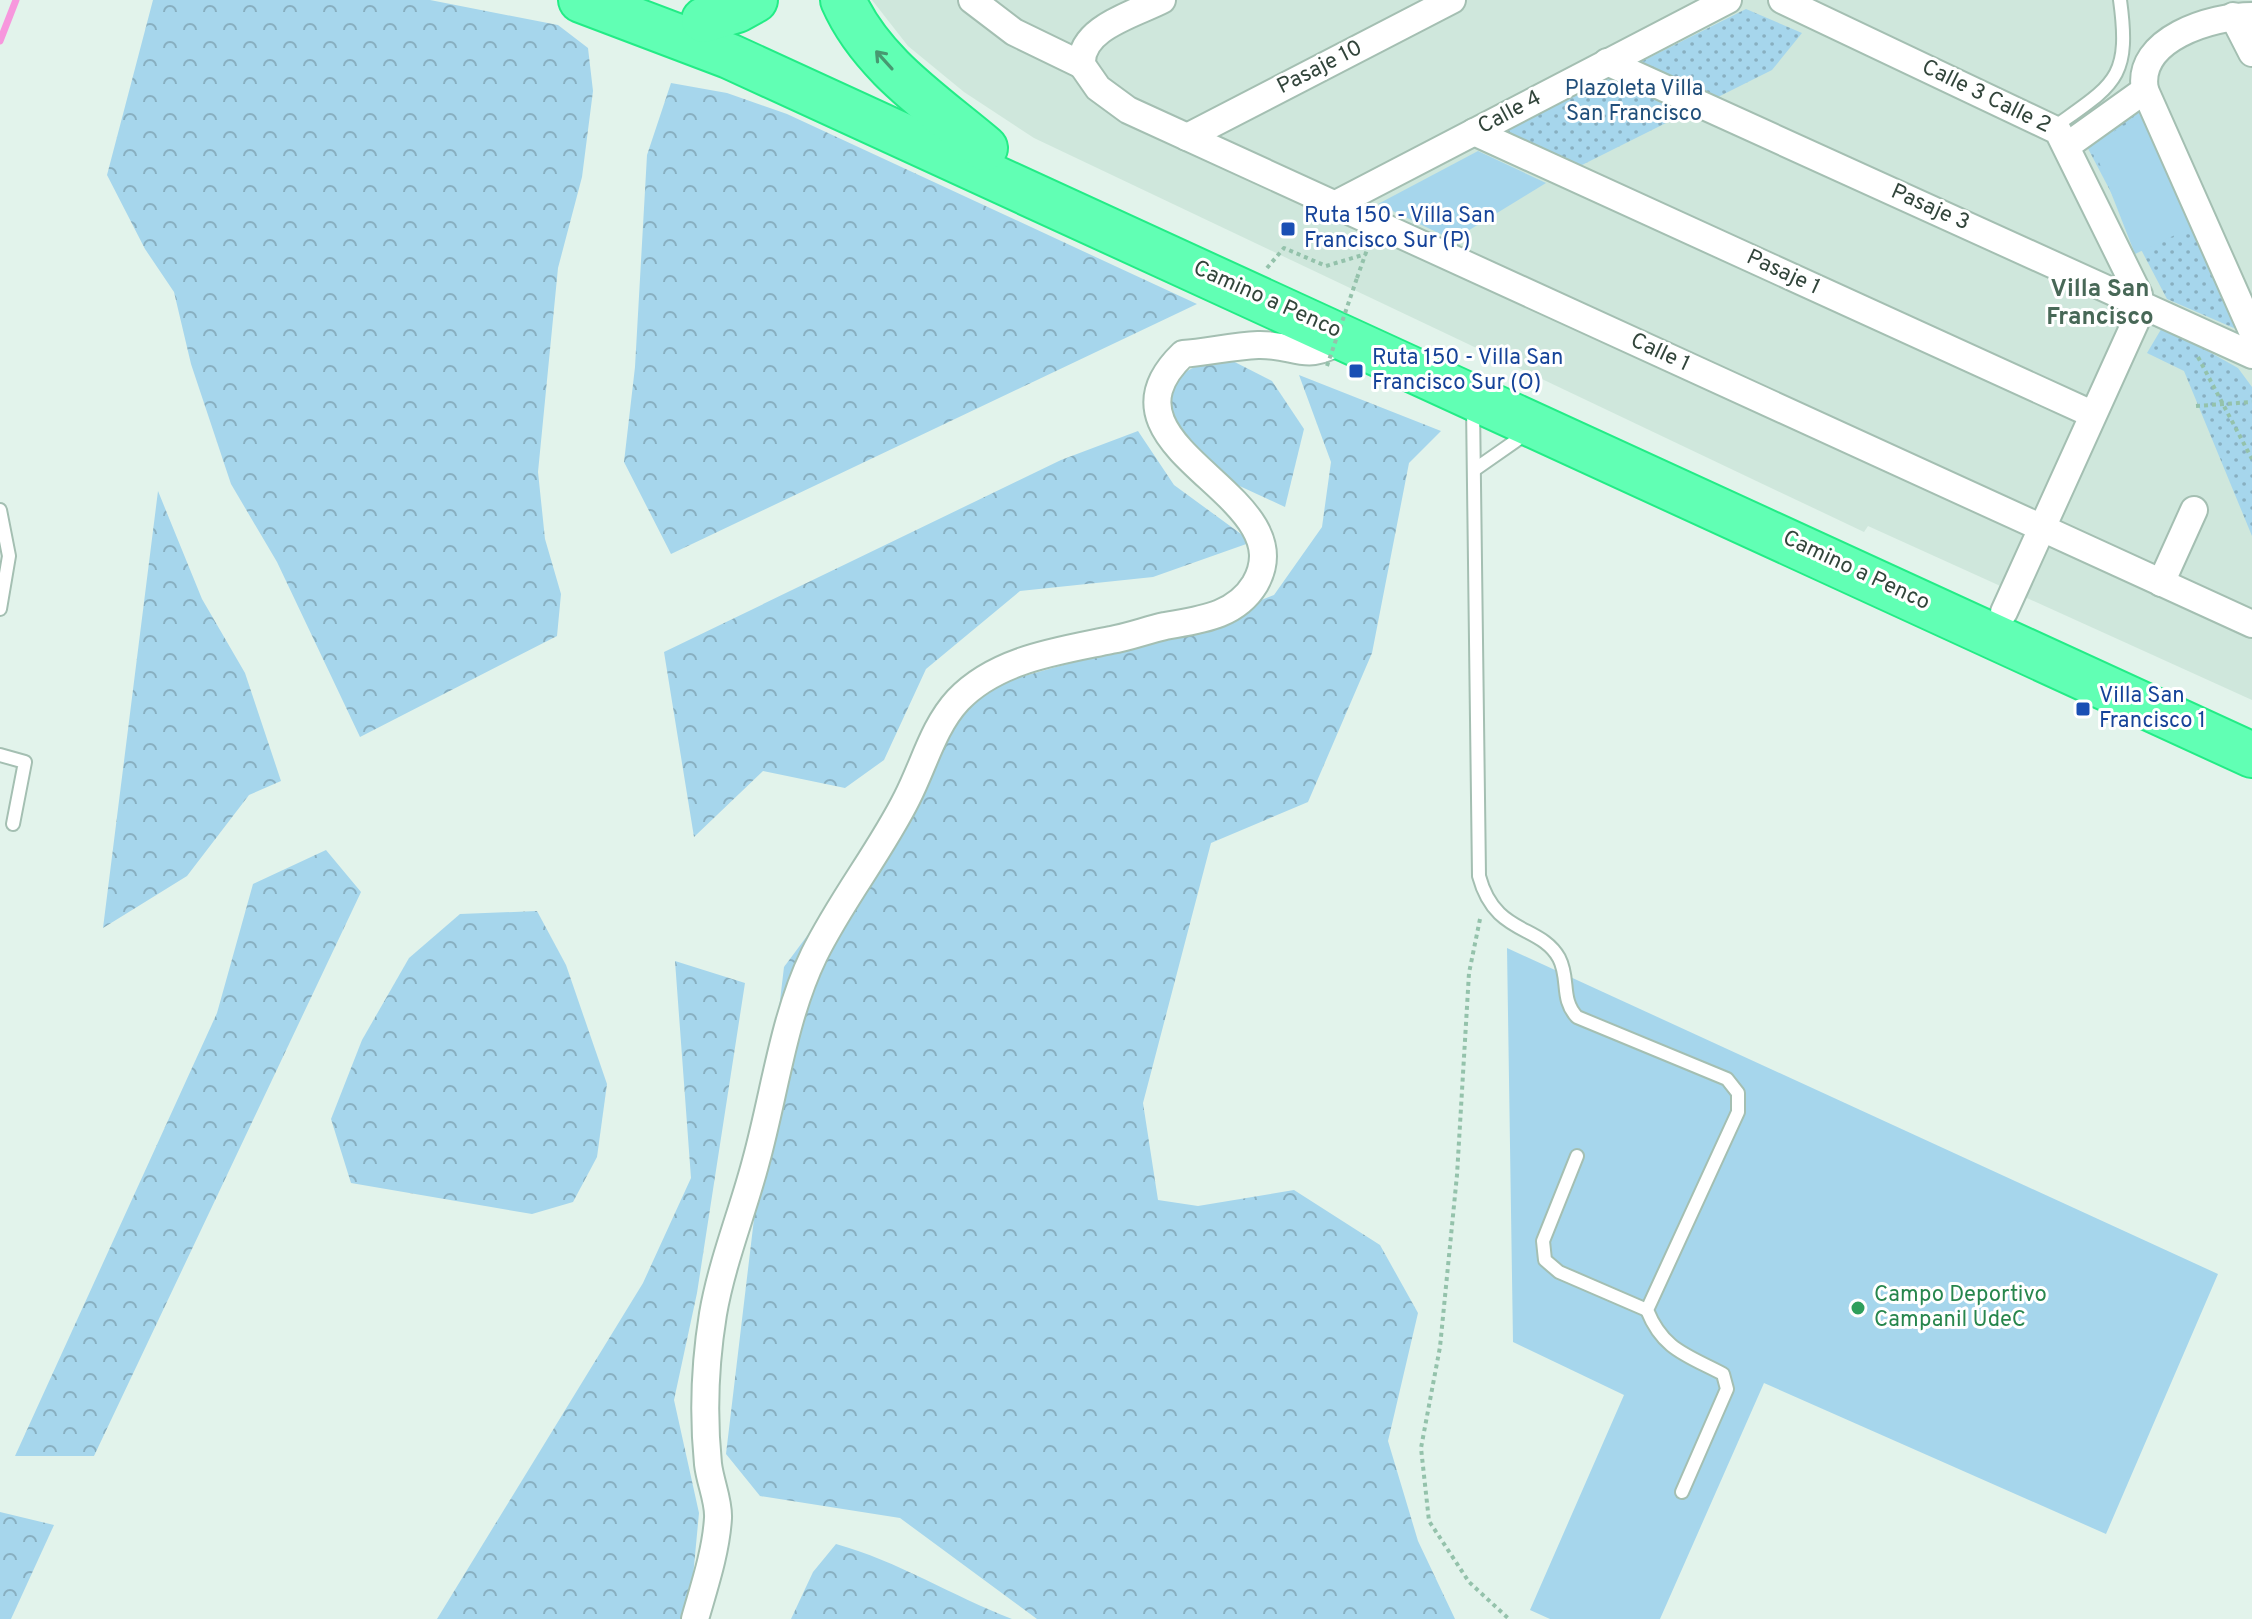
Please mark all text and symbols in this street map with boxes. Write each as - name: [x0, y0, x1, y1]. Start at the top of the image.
- street label: Pasaje 10: [1273, 35, 1367, 101]
- one-way arrow: [875, 51, 893, 71]
- street label: Calle 3 Calle 2: [1917, 54, 2055, 140]
- park label: Plazoleta Villa San Francisco: [1565, 76, 1703, 128]
- street label: Calle 4: [1474, 85, 1546, 141]
- street label: Pasaje 3: [1887, 179, 1973, 237]
- place label: Ruta 150 - Villa San Francisco Sur (P): [1304, 203, 1495, 255]
- marker: Ruta 150 - Villa San Francisco Sur (P): [1279, 220, 1297, 238]
- street label: Pasaje 1: [1742, 244, 1824, 302]
- street label: Camino a Penco: [1189, 255, 1345, 345]
- district label: Villa San Francisco: [2046, 275, 2154, 333]
- street label: Calle 1: [1626, 328, 1694, 378]
- place label: Ruta 150 - Villa San Francisco Sur (O): [1372, 345, 1563, 397]
- marker: Ruta 150 - Villa San Francisco Sur (O): [1347, 362, 1365, 380]
- street label: Camino a Penco: [1778, 525, 1934, 617]
- place label: Villa San Francisco 1: [2099, 683, 2206, 735]
- marker: Villa San Francisco 1: [2074, 700, 2092, 718]
- place label: Campo Deportivo Campanil UdeC: [1874, 1282, 2047, 1334]
- marker: Campo Deportivo Campanil UdeC: [1849, 1299, 1867, 1317]

